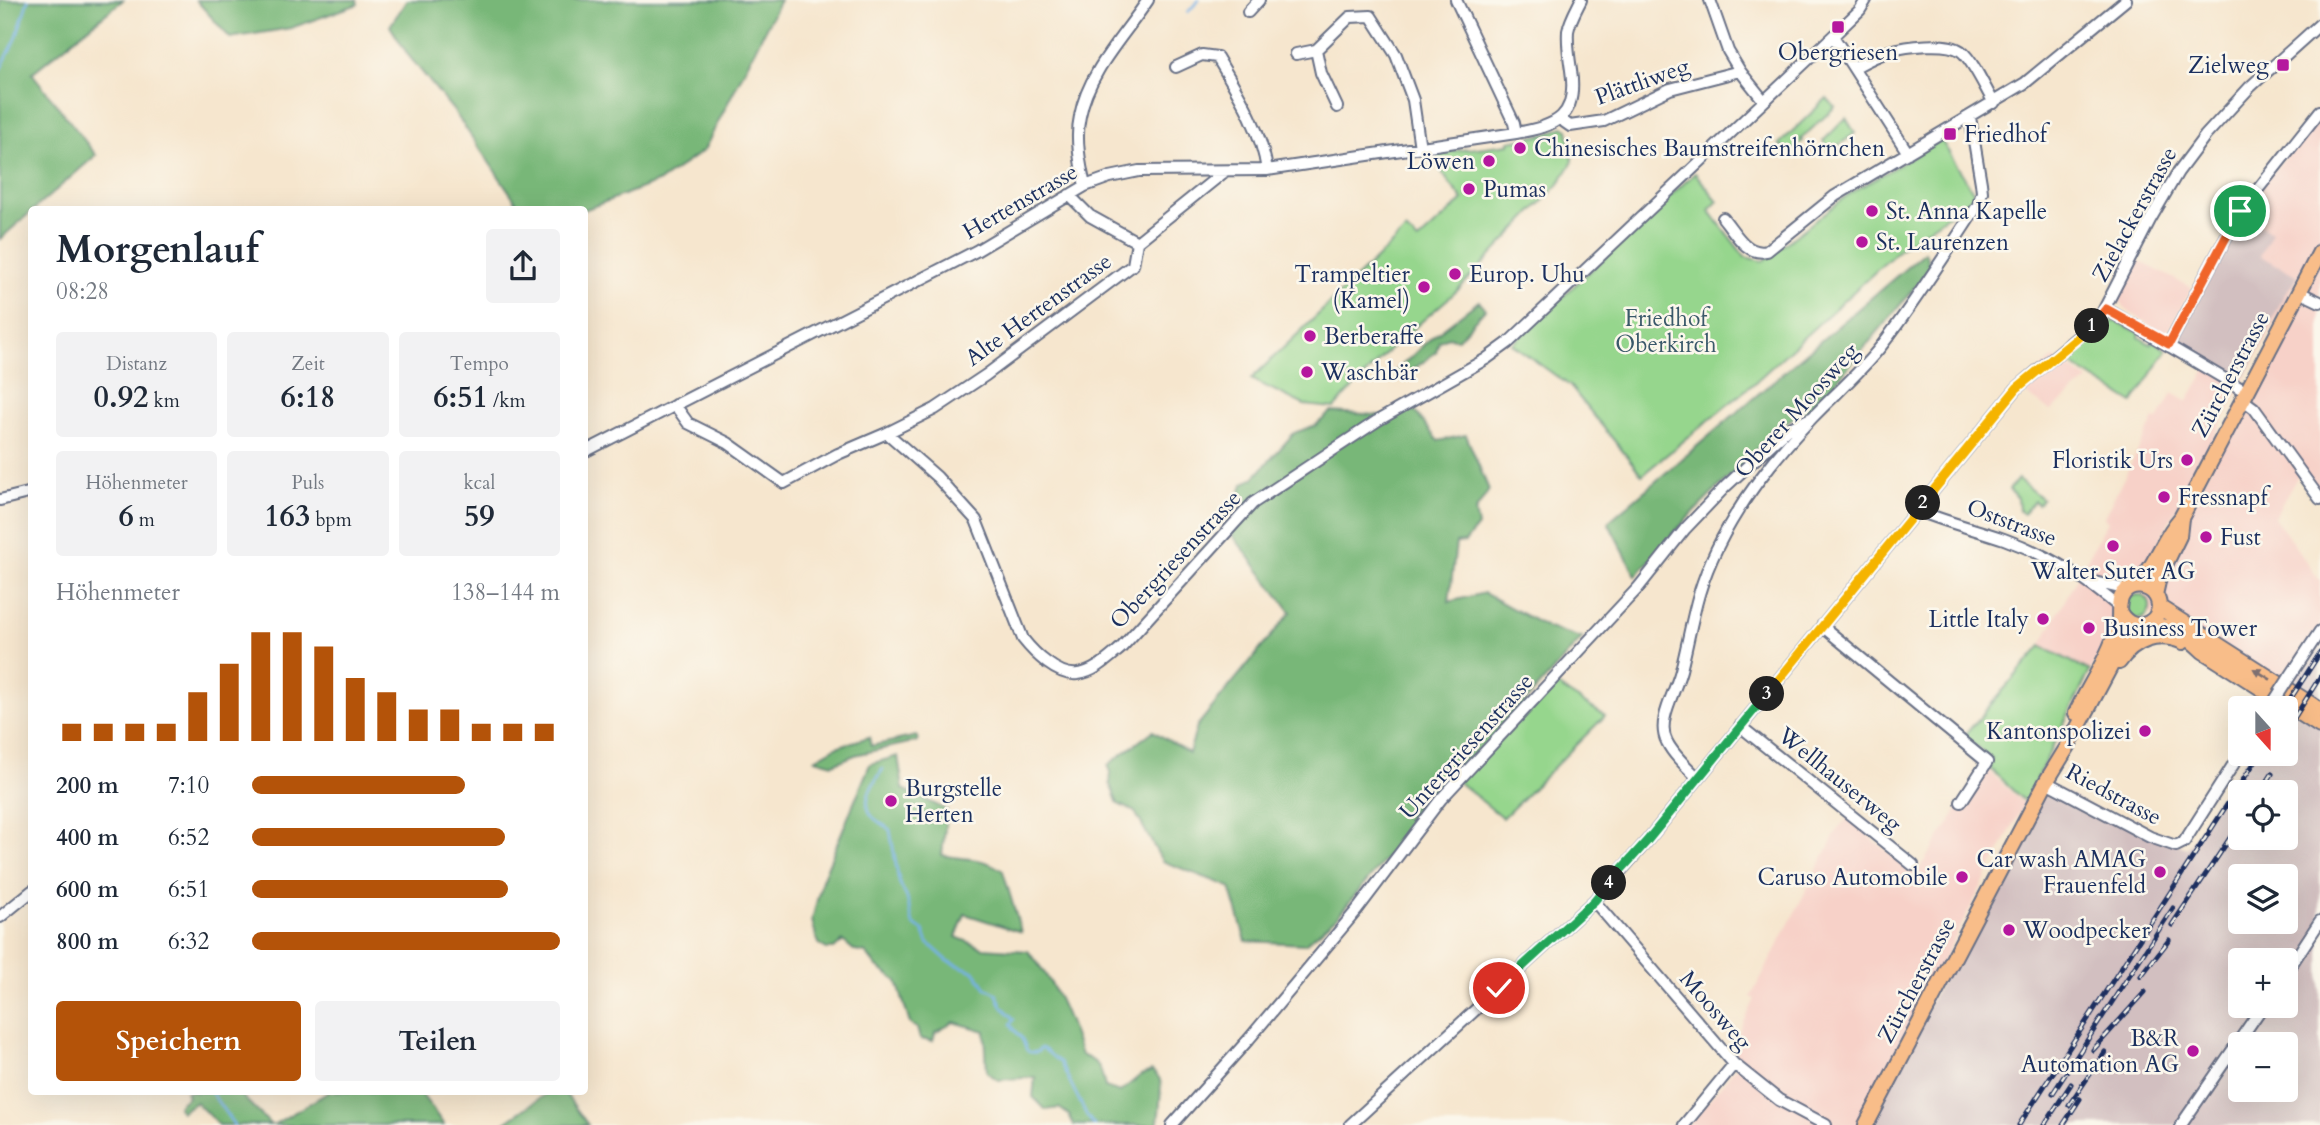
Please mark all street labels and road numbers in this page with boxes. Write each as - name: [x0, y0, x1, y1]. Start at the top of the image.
- street label: Plättliweg: [1591, 50, 1694, 113]
- street label: Zielackerstrasse: [2085, 141, 2184, 287]
- street label: Hertenstrasse: [957, 156, 1083, 247]
- street label: Alte Hertenstrasse: [959, 246, 1118, 373]
- street label: Zürcherstrasse: [2184, 306, 2277, 443]
- street label: Oberer Moosweg: [1727, 336, 1866, 485]
- street label: Obergriesenstrasse: [1103, 483, 1248, 636]
- street label: Oststrasse: [1962, 491, 2061, 554]
- street label: Untergriesenstrasse: [1392, 667, 1540, 826]
- street label: Wellhauserweg: [1770, 719, 1908, 839]
- street label: Riedstrasse: [2060, 756, 2167, 833]
- street label: Zürcherstrasse: [1870, 912, 1963, 1049]
- street label: Moosweg: [1672, 964, 1759, 1057]

